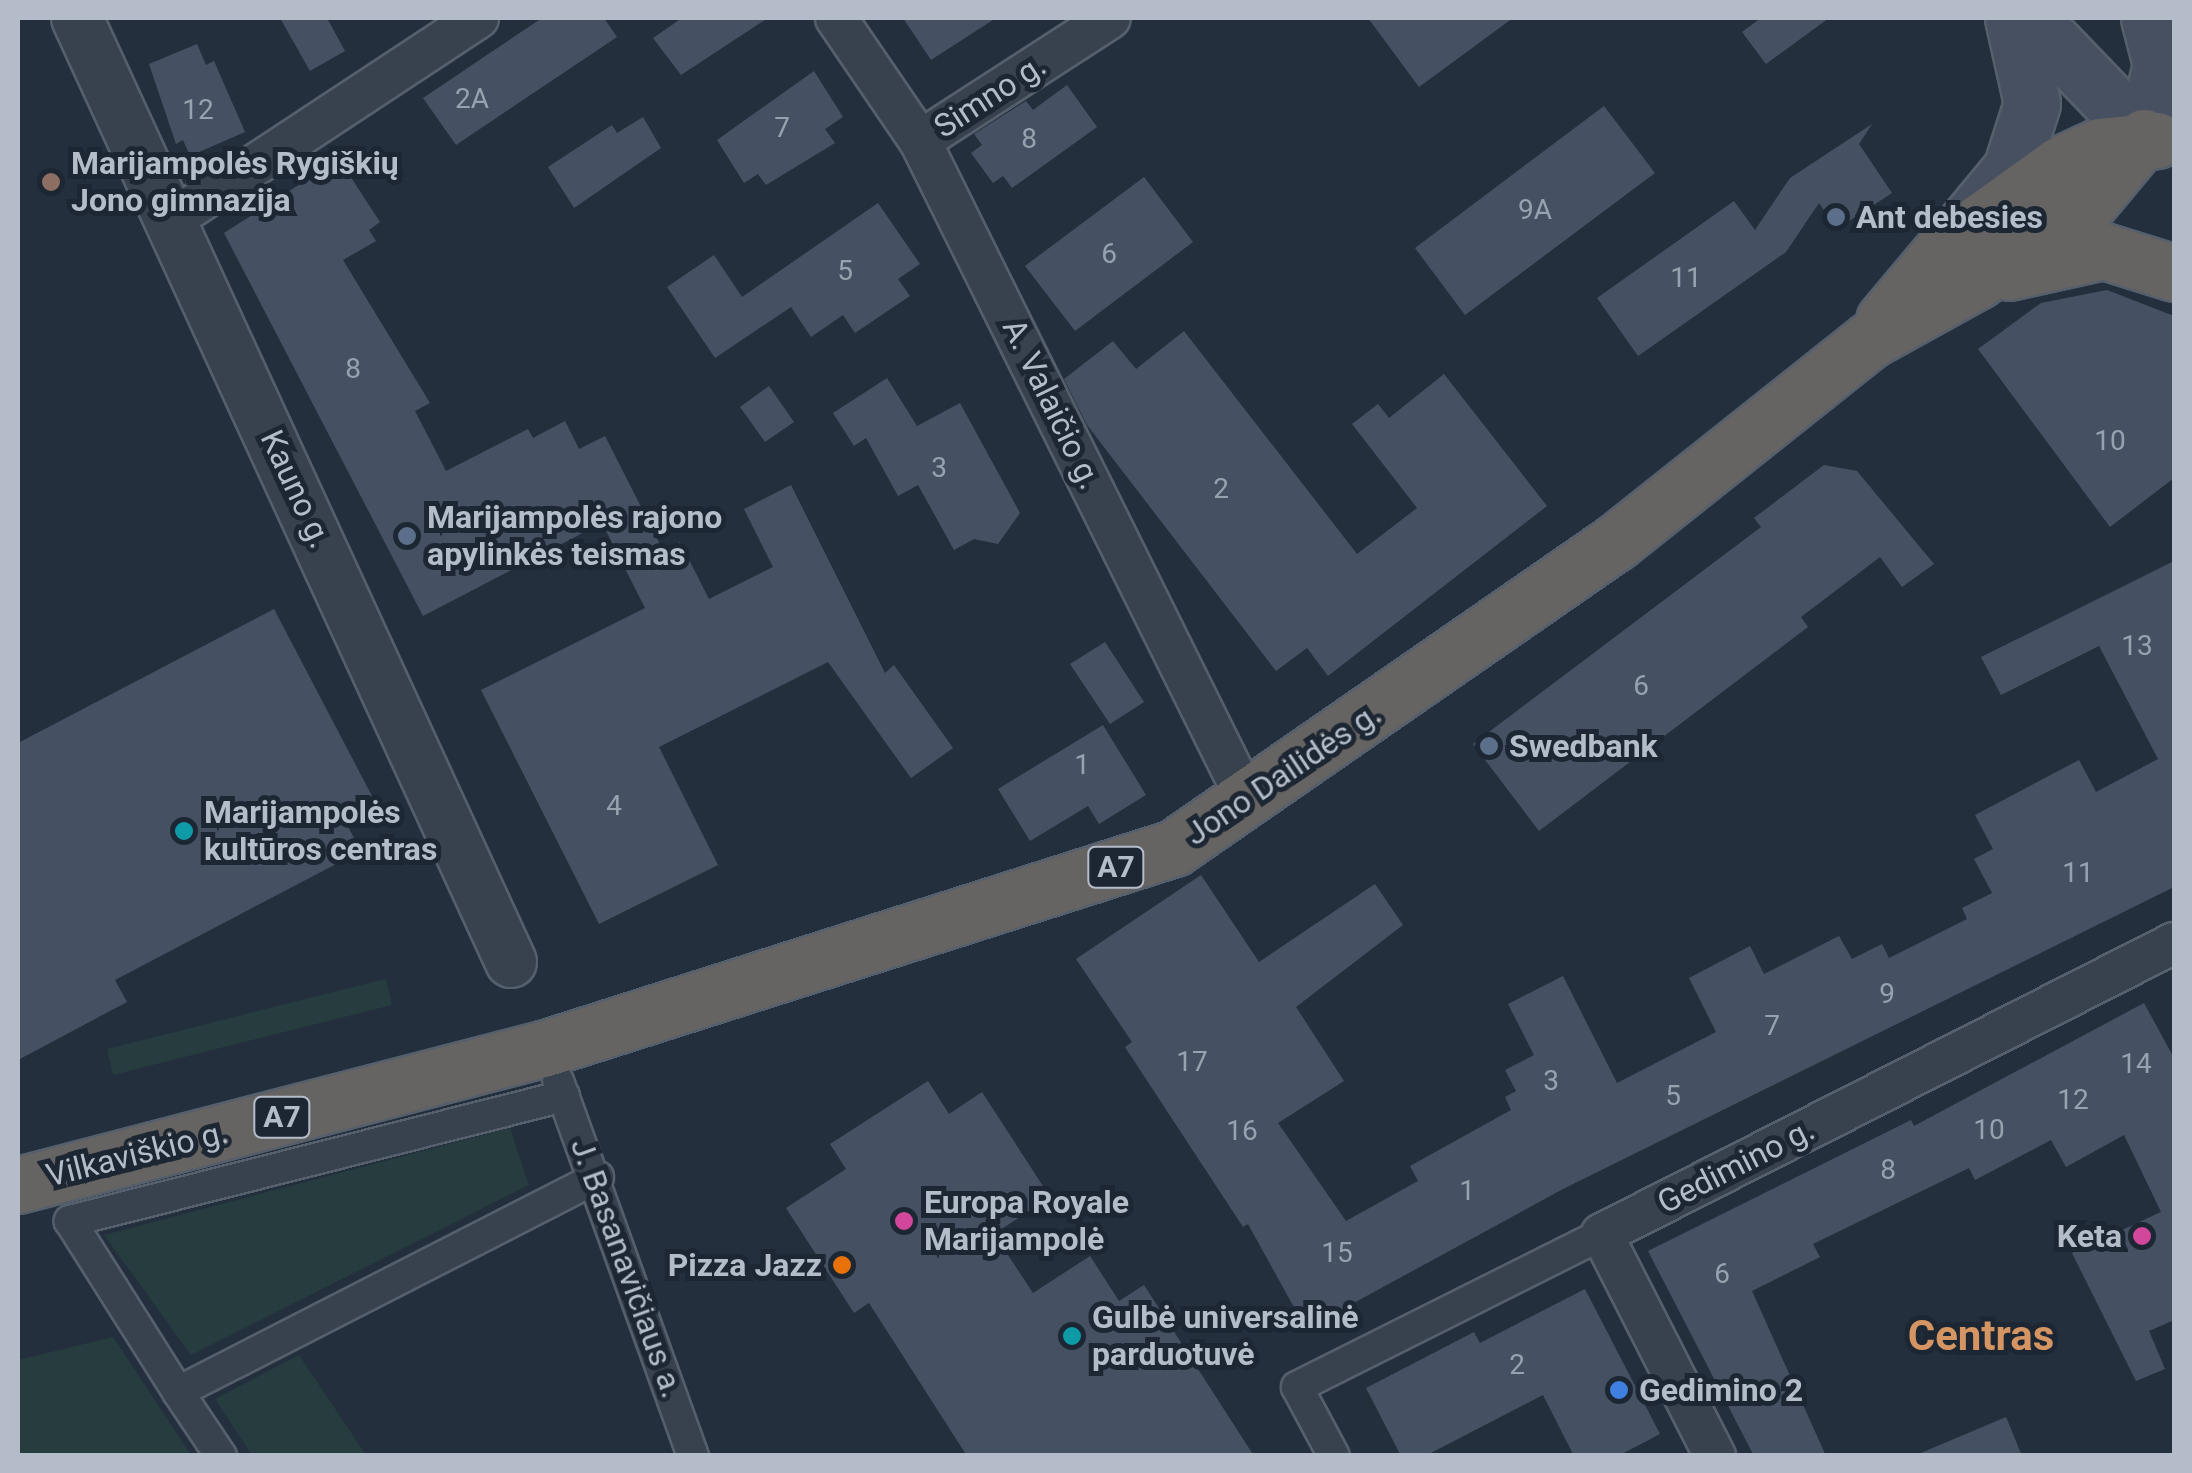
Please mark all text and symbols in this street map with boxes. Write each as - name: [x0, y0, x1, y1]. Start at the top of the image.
- street label: Simno g.: [927, 46, 1053, 146]
- house number: 2A: [455, 82, 489, 116]
- house number: 12: [182, 93, 214, 127]
- house number: 7: [774, 111, 790, 145]
- house number: 8: [1021, 122, 1037, 156]
- place label: Marijampolės Rygiškių Jono gimnazija: [71, 145, 399, 220]
- marker: Marijampolės Rygiškių Jono gimnazija: [40, 171, 62, 193]
- house number: 9A: [1518, 193, 1552, 227]
- place label: Ant debesies: [1856, 198, 2043, 236]
- marker: Ant debesies: [1825, 206, 1847, 228]
- house number: 6: [1101, 237, 1117, 271]
- house number: 5: [837, 254, 853, 288]
- house number: 11: [1670, 261, 1702, 295]
- street label: A. Valaičio g.: [994, 313, 1110, 495]
- house number: 8: [345, 352, 361, 386]
- street label: Kauno g.: [252, 424, 340, 554]
- house number: 10: [2094, 424, 2126, 458]
- house number: 3: [931, 451, 947, 485]
- house number: 2: [1213, 472, 1229, 506]
- place label: Marijampolės rajono apylinkės teismas: [427, 499, 722, 574]
- marker: Marijampolės rajono apylinkės teismas: [396, 525, 418, 547]
- house number: 13: [2121, 629, 2153, 663]
- house number: 6: [1633, 669, 1649, 703]
- street label: Jono Dailidės g.: [1178, 695, 1388, 853]
- place label: Swedbank: [1509, 727, 1658, 765]
- marker: Swedbank: [1478, 735, 1500, 757]
- house number: 1: [1074, 748, 1090, 782]
- house number: 4: [606, 789, 622, 823]
- place label: Marijampolės kultūros centras: [204, 794, 437, 869]
- marker: Marijampolės kultūros centras: [173, 820, 195, 842]
- road number: A7: [1086, 842, 1146, 892]
- house number: 11: [2062, 856, 2094, 890]
- house number: 9: [1879, 977, 1895, 1011]
- house number: 7: [1764, 1009, 1780, 1043]
- house number: 17: [1176, 1045, 1208, 1079]
- house number: 14: [2120, 1047, 2152, 1081]
- house number: 3: [1543, 1064, 1559, 1098]
- house number: 5: [1665, 1079, 1681, 1113]
- house number: 12: [2057, 1083, 2089, 1117]
- road number: A7: [252, 1092, 312, 1142]
- street label: Gedimino g.: [1651, 1110, 1821, 1222]
- street label: Vilkaviškio g.: [42, 1113, 232, 1195]
- house number: 10: [1973, 1113, 2005, 1147]
- house number: 16: [1226, 1114, 1258, 1148]
- street label: J. Basanavičiaus a.: [562, 1133, 692, 1403]
- house number: 8: [1880, 1153, 1896, 1187]
- house number: 1: [1459, 1174, 1475, 1208]
- place label: Europa Royale Marijampolė: [924, 1184, 1129, 1259]
- marker: Europa Royale Marijampolė: [893, 1210, 915, 1232]
- place label: Keta: [2057, 1217, 2122, 1255]
- marker: Keta: [2131, 1225, 2153, 1247]
- house number: 15: [1321, 1236, 1353, 1270]
- place label: Pizza Jazz: [668, 1246, 822, 1284]
- marker: Pizza Jazz: [831, 1254, 853, 1276]
- house number: 6: [1714, 1257, 1730, 1291]
- place label: Gulbė universalinė parduotuvė: [1092, 1299, 1358, 1374]
- district label: Centras: [1908, 1311, 2054, 1361]
- marker: Gulbė universalinė parduotuvė: [1061, 1325, 1083, 1347]
- house number: 2: [1509, 1348, 1525, 1382]
- place label: Gedimino 2: [1639, 1371, 1803, 1409]
- marker: Gedimino 2: [1608, 1379, 1630, 1401]

